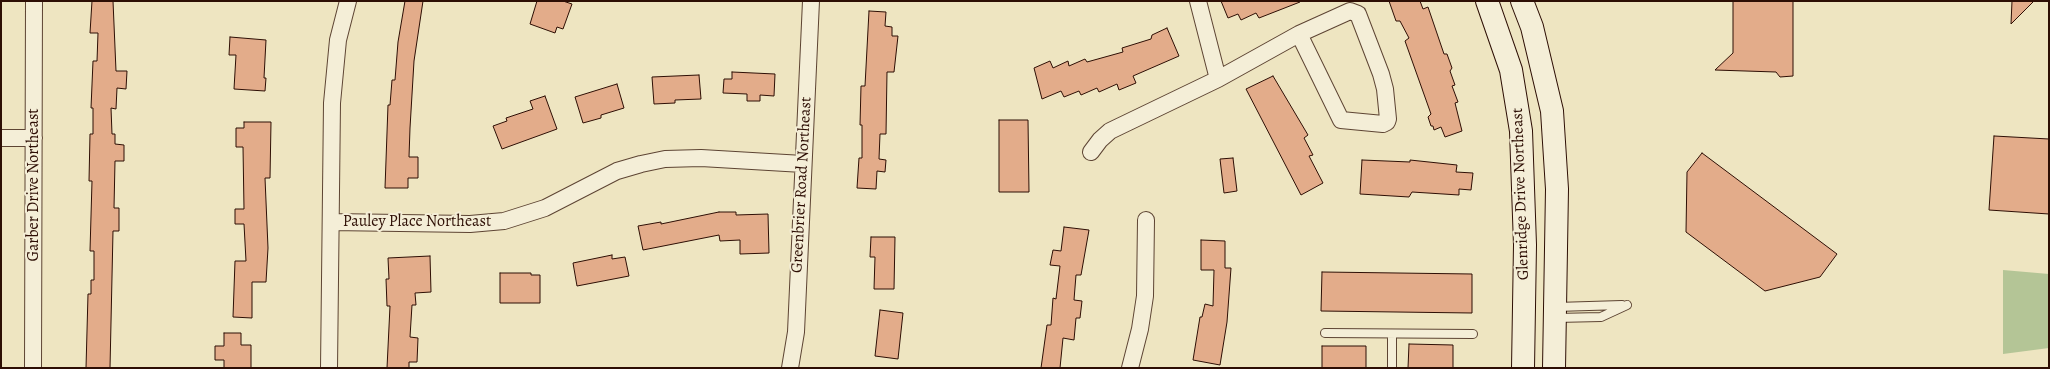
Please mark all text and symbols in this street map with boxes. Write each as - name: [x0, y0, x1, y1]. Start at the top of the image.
- street label: Greenbrier Road Northeast: [788, 96, 816, 274]
- street label: Glenridge Drive Northeast: [1508, 107, 1534, 281]
- street label: Garber Drive Northeast: [24, 108, 44, 262]
- street label: Pauley Place Northeast: [343, 212, 491, 232]

